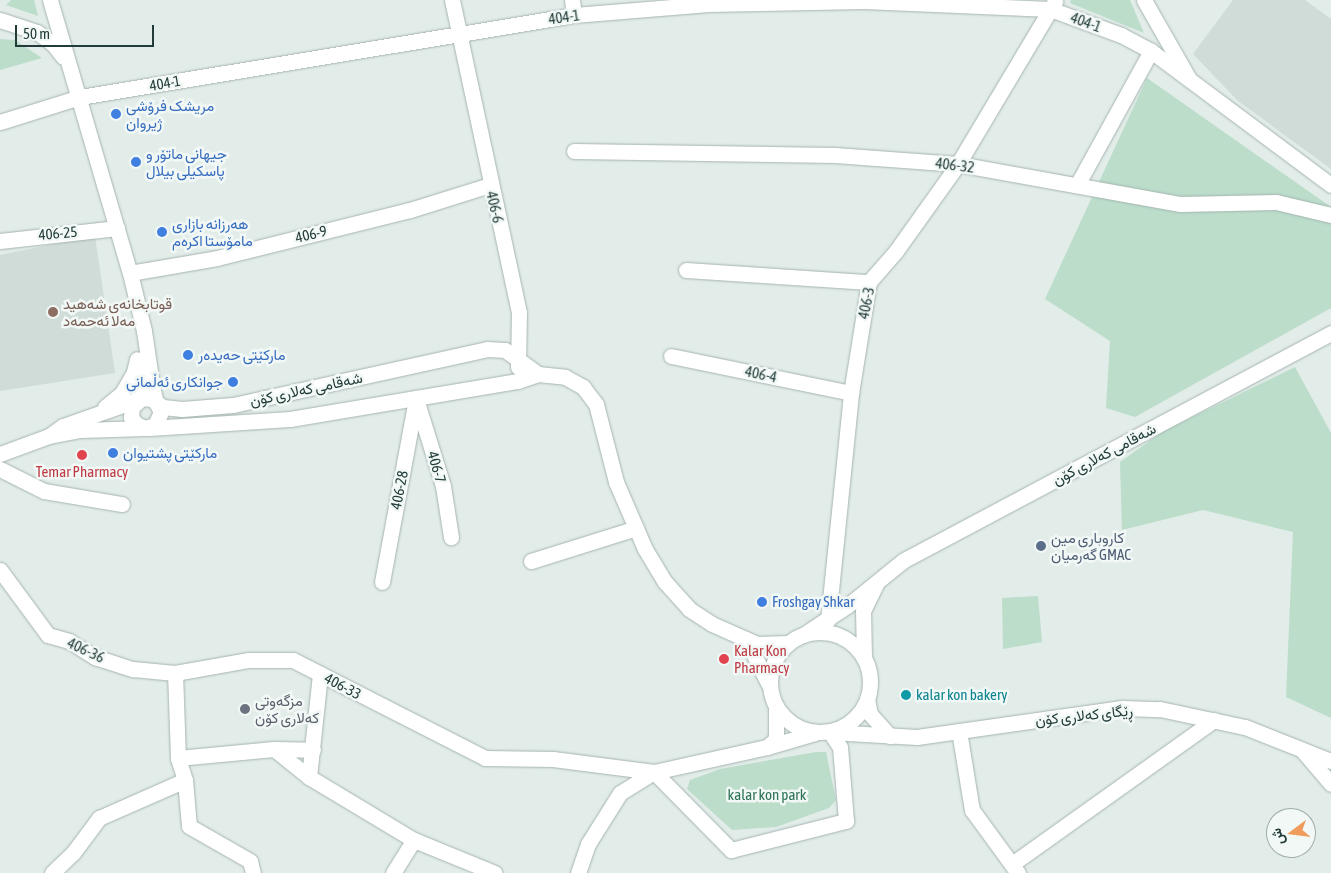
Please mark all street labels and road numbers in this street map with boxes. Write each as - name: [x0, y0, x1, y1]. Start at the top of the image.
- street label: 404-1: [547, 6, 581, 28]
- street label: 404-1: [1068, 8, 1104, 36]
- street label: 404-1: [148, 71, 182, 95]
- street label: 406-32: [935, 154, 975, 176]
- street label: 406-6: [483, 189, 507, 225]
- street label: 406-9: [293, 221, 329, 247]
- street label: 406-25: [38, 222, 78, 244]
- street label: 406-3: [854, 286, 878, 320]
- street label: 406-4: [744, 362, 778, 386]
- street label: شەقامی کەلاری کۆن: [248, 368, 364, 410]
- street label: شەقامی کەلاری کۆن: [1049, 419, 1159, 489]
- street label: 406-7: [424, 449, 450, 485]
- street label: 406-28: [386, 469, 412, 511]
- street label: 406-36: [65, 634, 107, 666]
- street label: 406-33: [322, 669, 364, 703]
- street label: ڕێگای کەلاری کۆن: [1034, 701, 1134, 729]

